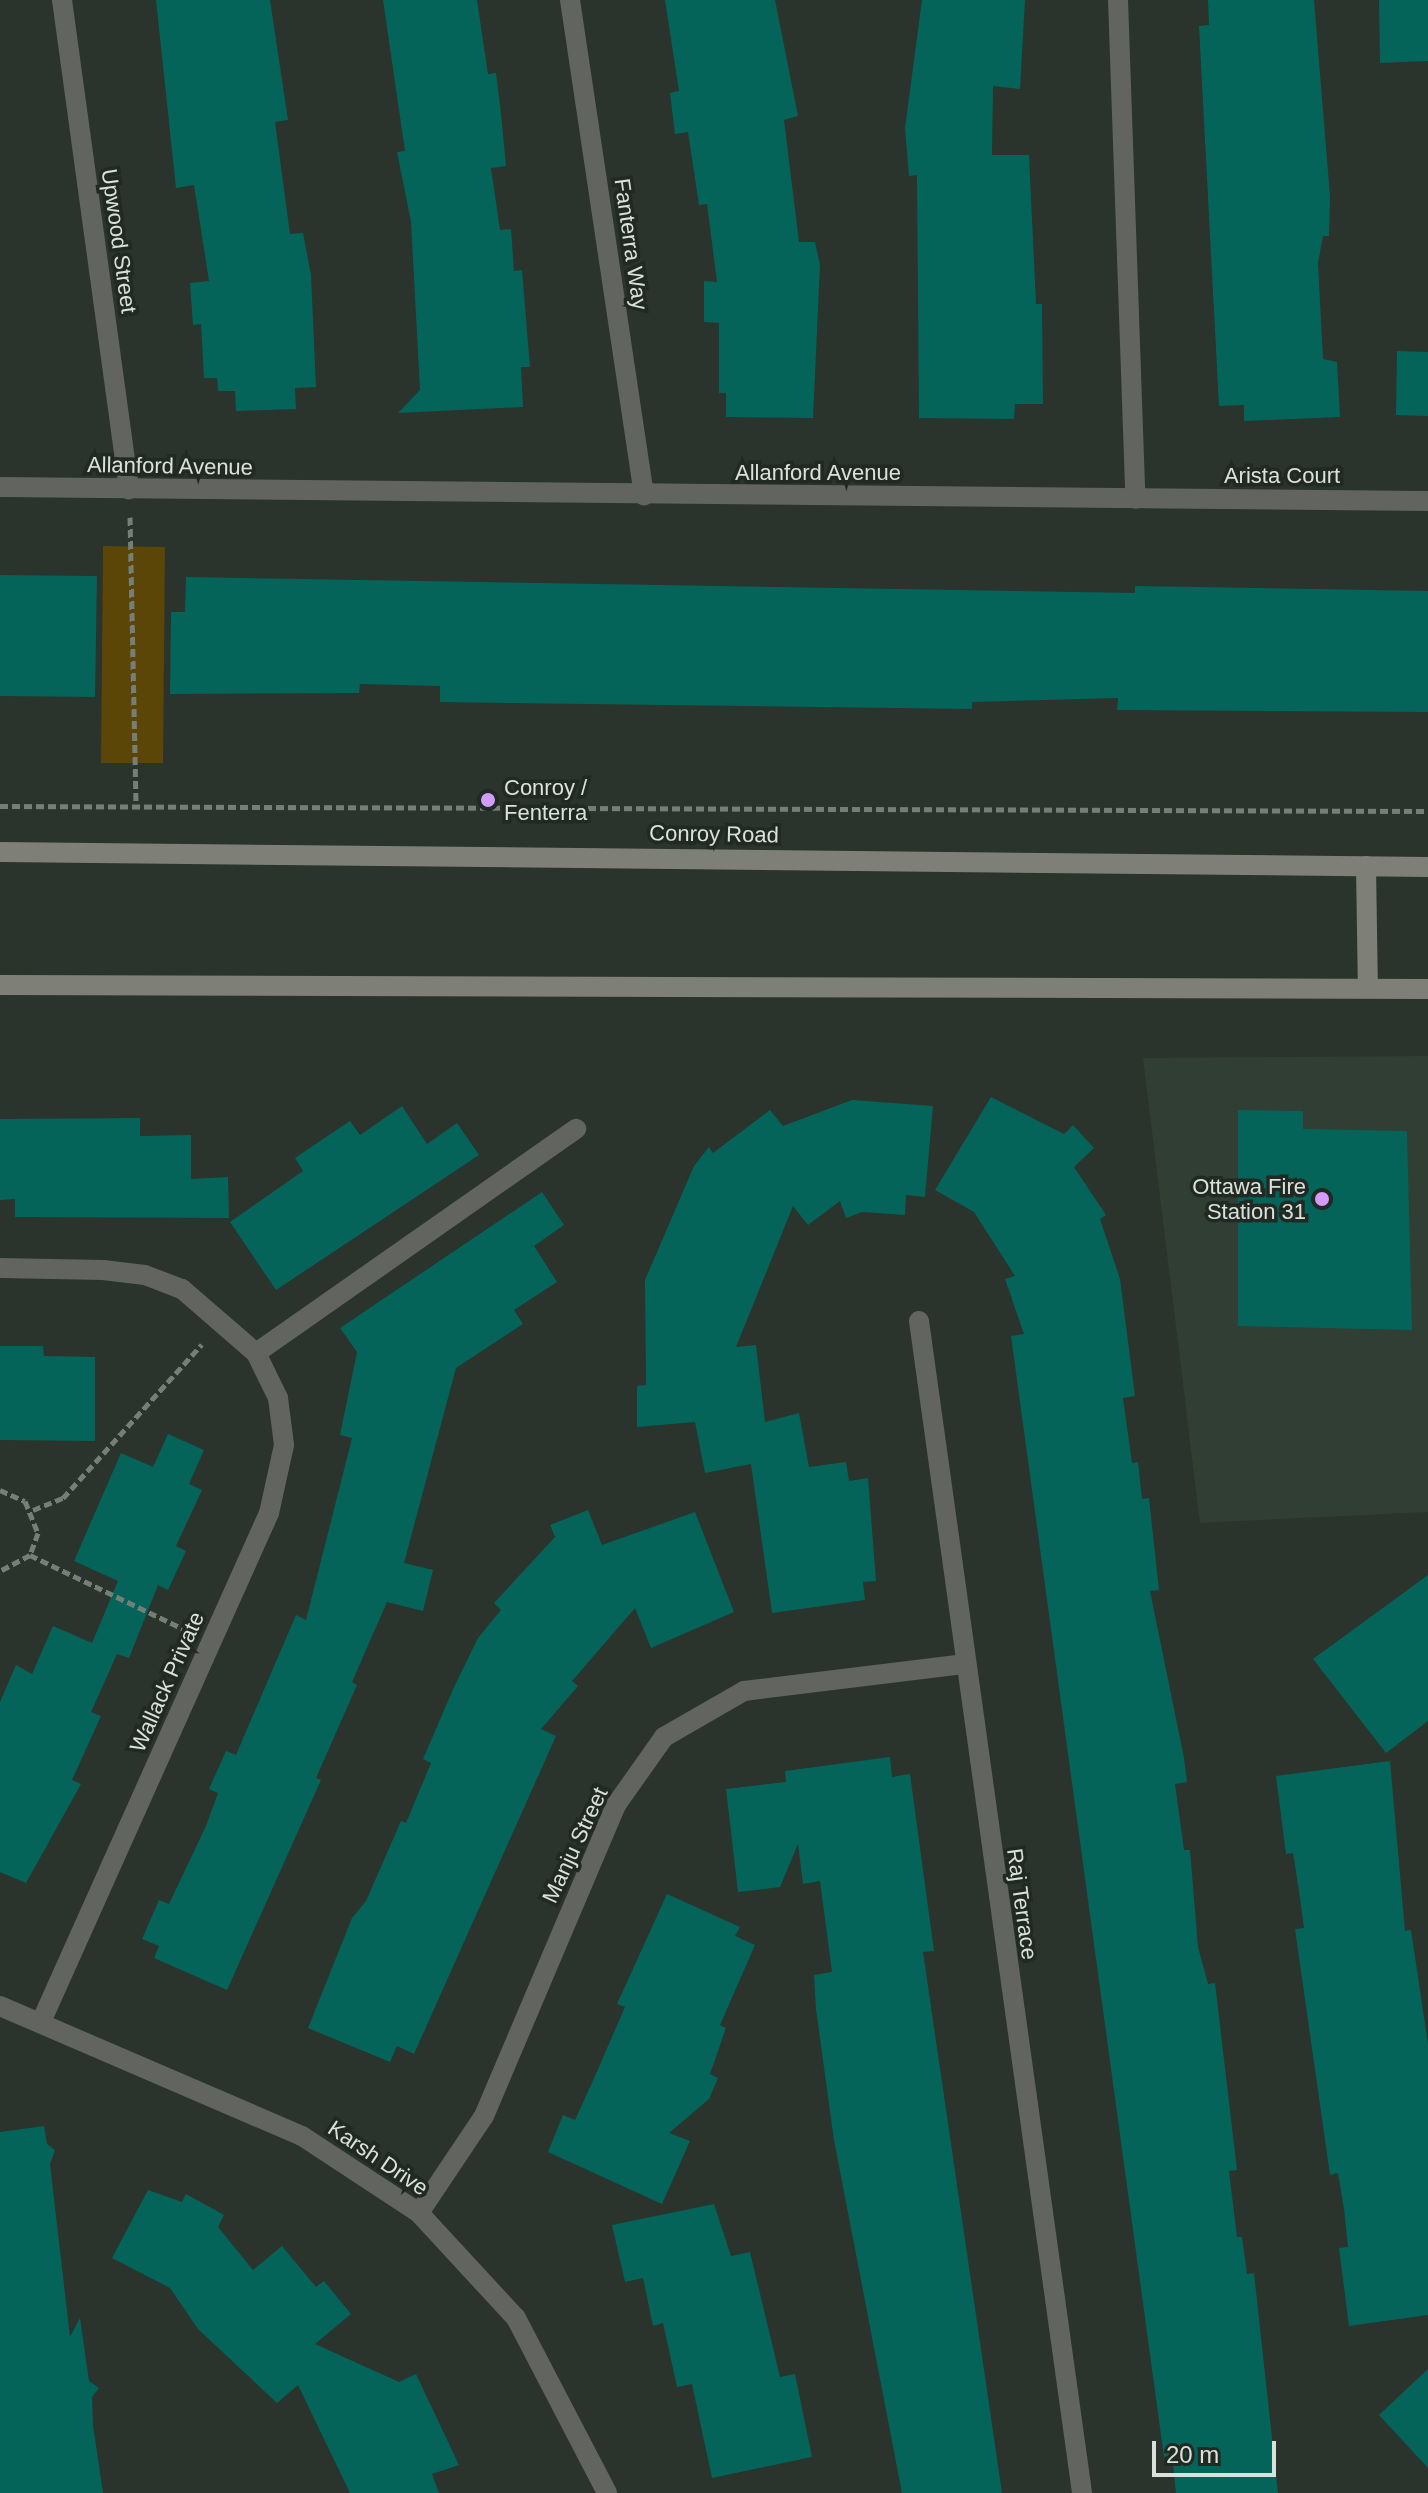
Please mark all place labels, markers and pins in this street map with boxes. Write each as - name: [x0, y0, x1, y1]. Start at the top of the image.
- place label: Conroy / Fenterra: [504, 774, 587, 826]
- marker: Conroy / Fenterra: [479, 791, 497, 809]
- place label: Ottawa Fire Station 31: [1192, 1173, 1306, 1224]
- marker: Ottawa Fire Station 31: [1313, 1190, 1331, 1208]

